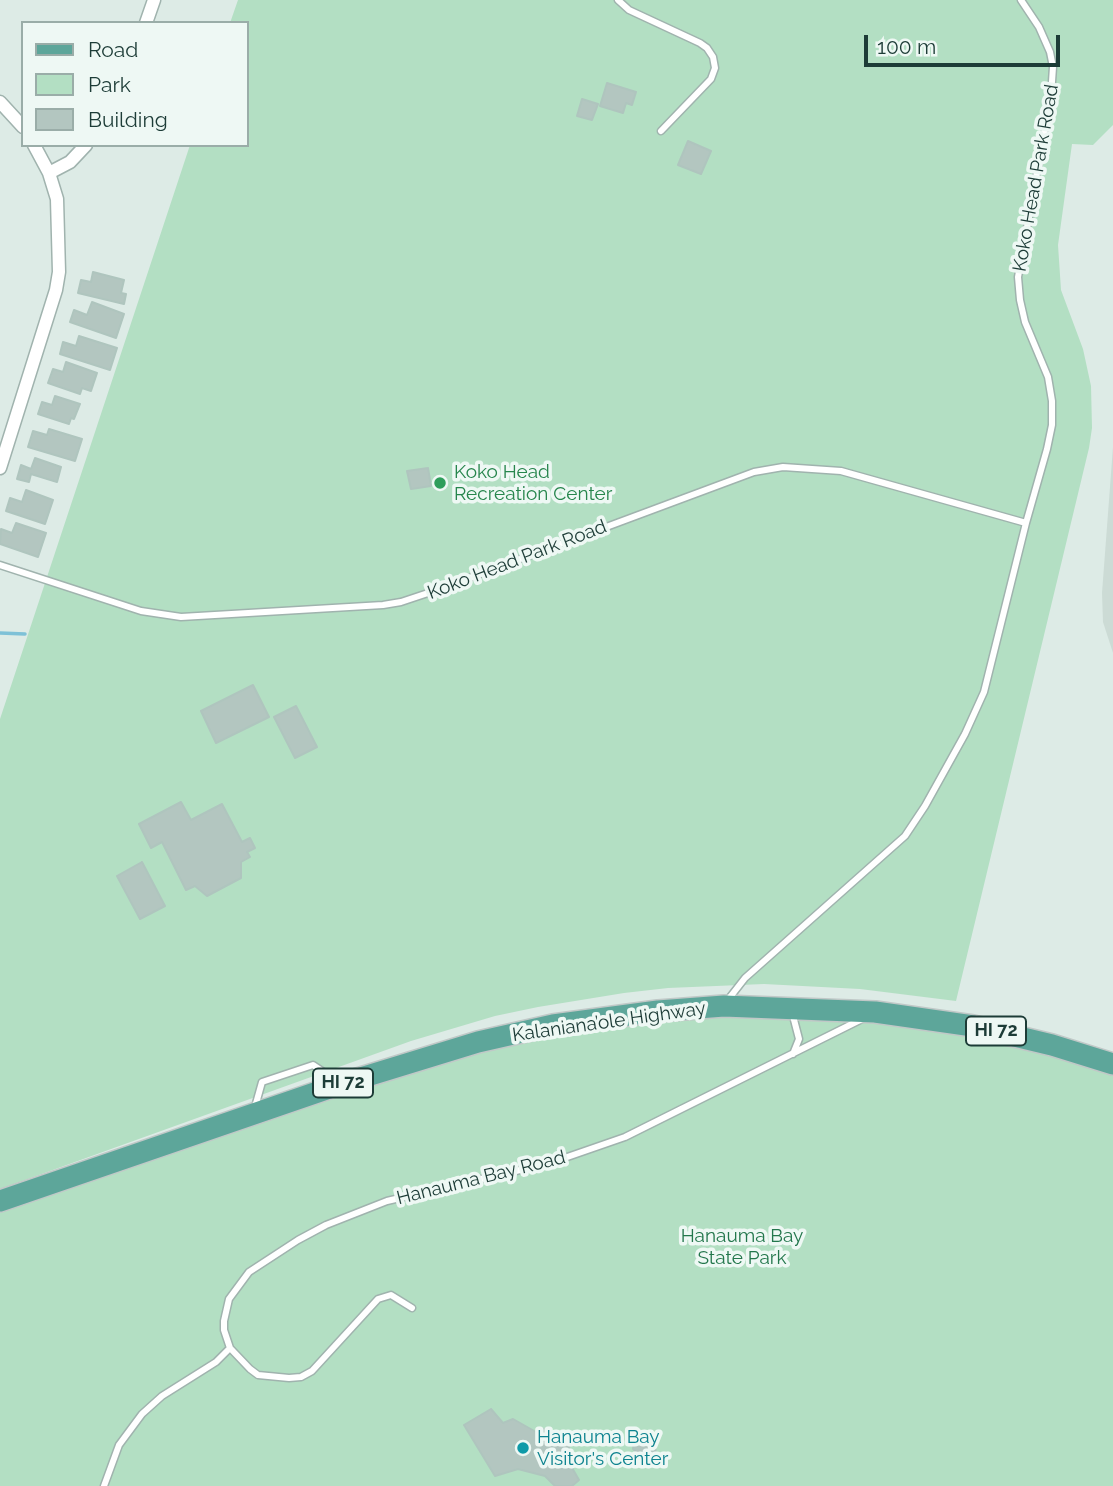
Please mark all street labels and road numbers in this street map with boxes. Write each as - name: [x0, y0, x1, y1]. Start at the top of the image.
- street label: Koko Head Park Road: [1008, 83, 1064, 273]
- street label: Koko Head Park Road: [424, 515, 610, 605]
- street label: Kalaniana’ole Highway: [511, 997, 707, 1047]
- road number: HI 72: [966, 1016, 1026, 1046]
- road number: HI 72: [313, 1068, 373, 1098]
- street label: Hanauma Bay Road: [394, 1146, 568, 1210]

